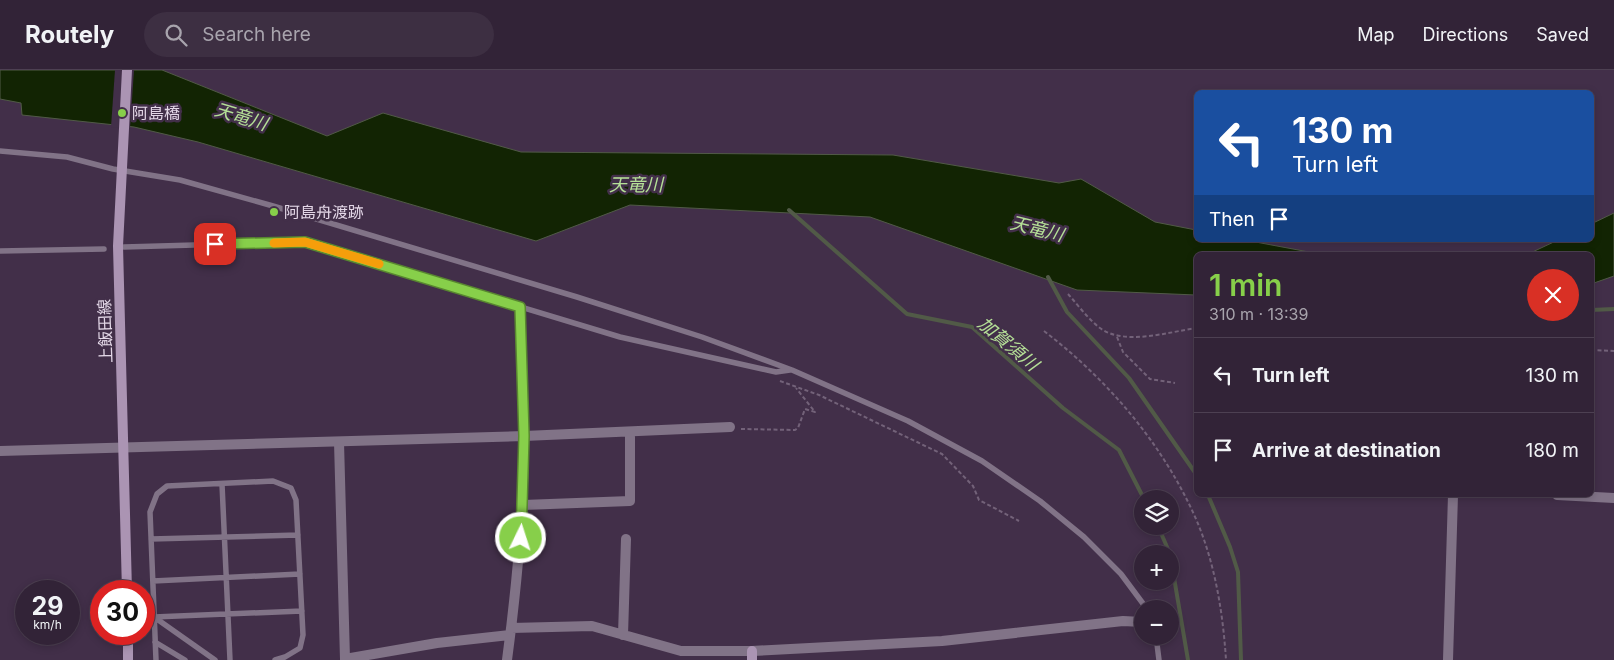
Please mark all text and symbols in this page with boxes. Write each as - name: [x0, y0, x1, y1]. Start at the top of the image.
- search box: [144, 12, 494, 57]
- text: Routely: [25, 20, 114, 49]
- icon: search: [162, 21, 190, 49]
- text: Search here: [202, 23, 311, 46]
- text: Map: [1357, 24, 1395, 45]
- text: Directions: [1423, 24, 1508, 45]
- text: Saved: [1536, 24, 1589, 45]
- water label: 天竜川: [212, 99, 272, 135]
- place label: 阿島橋: [132, 103, 180, 123]
- marker: 阿島橋: [116, 107, 128, 119]
- text: 130 m: [1292, 109, 1394, 151]
- icon: left: [1209, 110, 1274, 175]
- text: Turn left: [1292, 151, 1378, 177]
- water label: 天竜川: [609, 174, 665, 195]
- place label: 阿島舟渡跡: [284, 202, 364, 222]
- icon: arrive: [1265, 205, 1293, 233]
- marker: 阿島舟渡跡: [268, 206, 280, 218]
- text: Then: [1209, 208, 1255, 231]
- water label: 天竜川: [1008, 212, 1068, 246]
- pin: [194, 223, 236, 265]
- icon: arrive: [201, 230, 229, 258]
- text: 1 min: [1209, 267, 1282, 303]
- button: close: [1527, 269, 1579, 321]
- street label: 上飯田線: [94, 299, 116, 363]
- text: 310 m · 13:39: [1209, 304, 1308, 324]
- water label: 加賀須川: [974, 312, 1044, 376]
- icon: left: [1209, 361, 1237, 389]
- text: Turn left: [1252, 364, 1330, 387]
- text: 130 m: [1526, 364, 1579, 387]
- icon: arrive: [1209, 436, 1237, 464]
- text: Arrive at destination: [1252, 439, 1441, 462]
- text: 180 m: [1526, 439, 1579, 462]
- map controls: [1134, 490, 1179, 645]
- button: layers: [1134, 490, 1179, 535]
- position arrow: [494, 511, 546, 563]
- button: +: [1134, 545, 1179, 590]
- speed limit sign: 30: [90, 580, 155, 645]
- text: 29: [32, 591, 63, 621]
- button: −: [1134, 600, 1179, 645]
- text: km/h: [33, 617, 62, 632]

